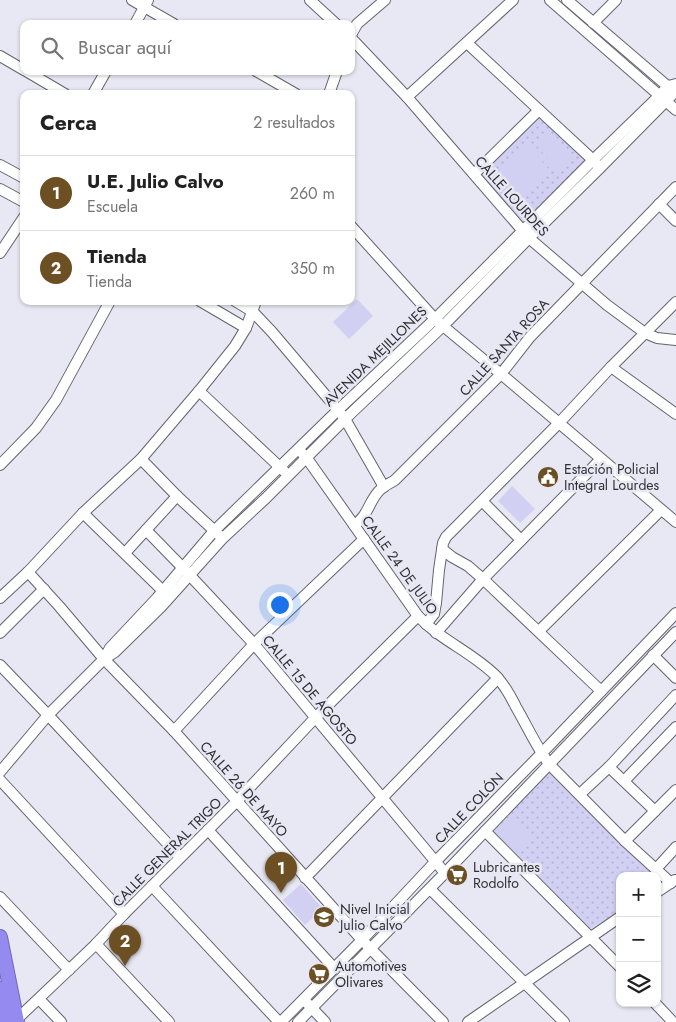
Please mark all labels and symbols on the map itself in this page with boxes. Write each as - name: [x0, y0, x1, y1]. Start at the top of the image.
- street label: CALLE LOURDES: [471, 152, 554, 241]
- street label: CALLE SANTA ROSA: [455, 293, 554, 400]
- street label: AVENIDA MEJILLONES: [319, 301, 431, 411]
- place label: Estación Policial Integral Lourdes: [564, 459, 660, 495]
- public building icon: Estación Policial Integral Lourdes: [536, 465, 560, 489]
- street label: CALLE 24 DE JULIO: [357, 511, 443, 619]
- your location: [267, 592, 293, 618]
- street label: CALLE 15 DE AGOSTO: [258, 631, 362, 749]
- street label: CALLE 26 DE MAYO: [196, 737, 292, 841]
- street label: CALLE COLÓN: [430, 768, 508, 848]
- street label: CALLE GENERAL TRIGO: [108, 793, 226, 911]
- pin: 1: [265, 852, 297, 893]
- place label: Lubricantes Rodolfo: [473, 857, 540, 893]
- supermarket icon: Lubricantes Rodolfo: [445, 863, 469, 887]
- place label: Nivel Inicial Julio Calvo: [338, 899, 410, 935]
- school or university icon: Nivel Inicial Julio Calvo: [312, 905, 336, 929]
- pin: 2: [109, 925, 141, 966]
- place label: Automotives Olivares: [335, 956, 407, 992]
- supermarket icon: Automotives Olivares: [307, 962, 331, 986]

